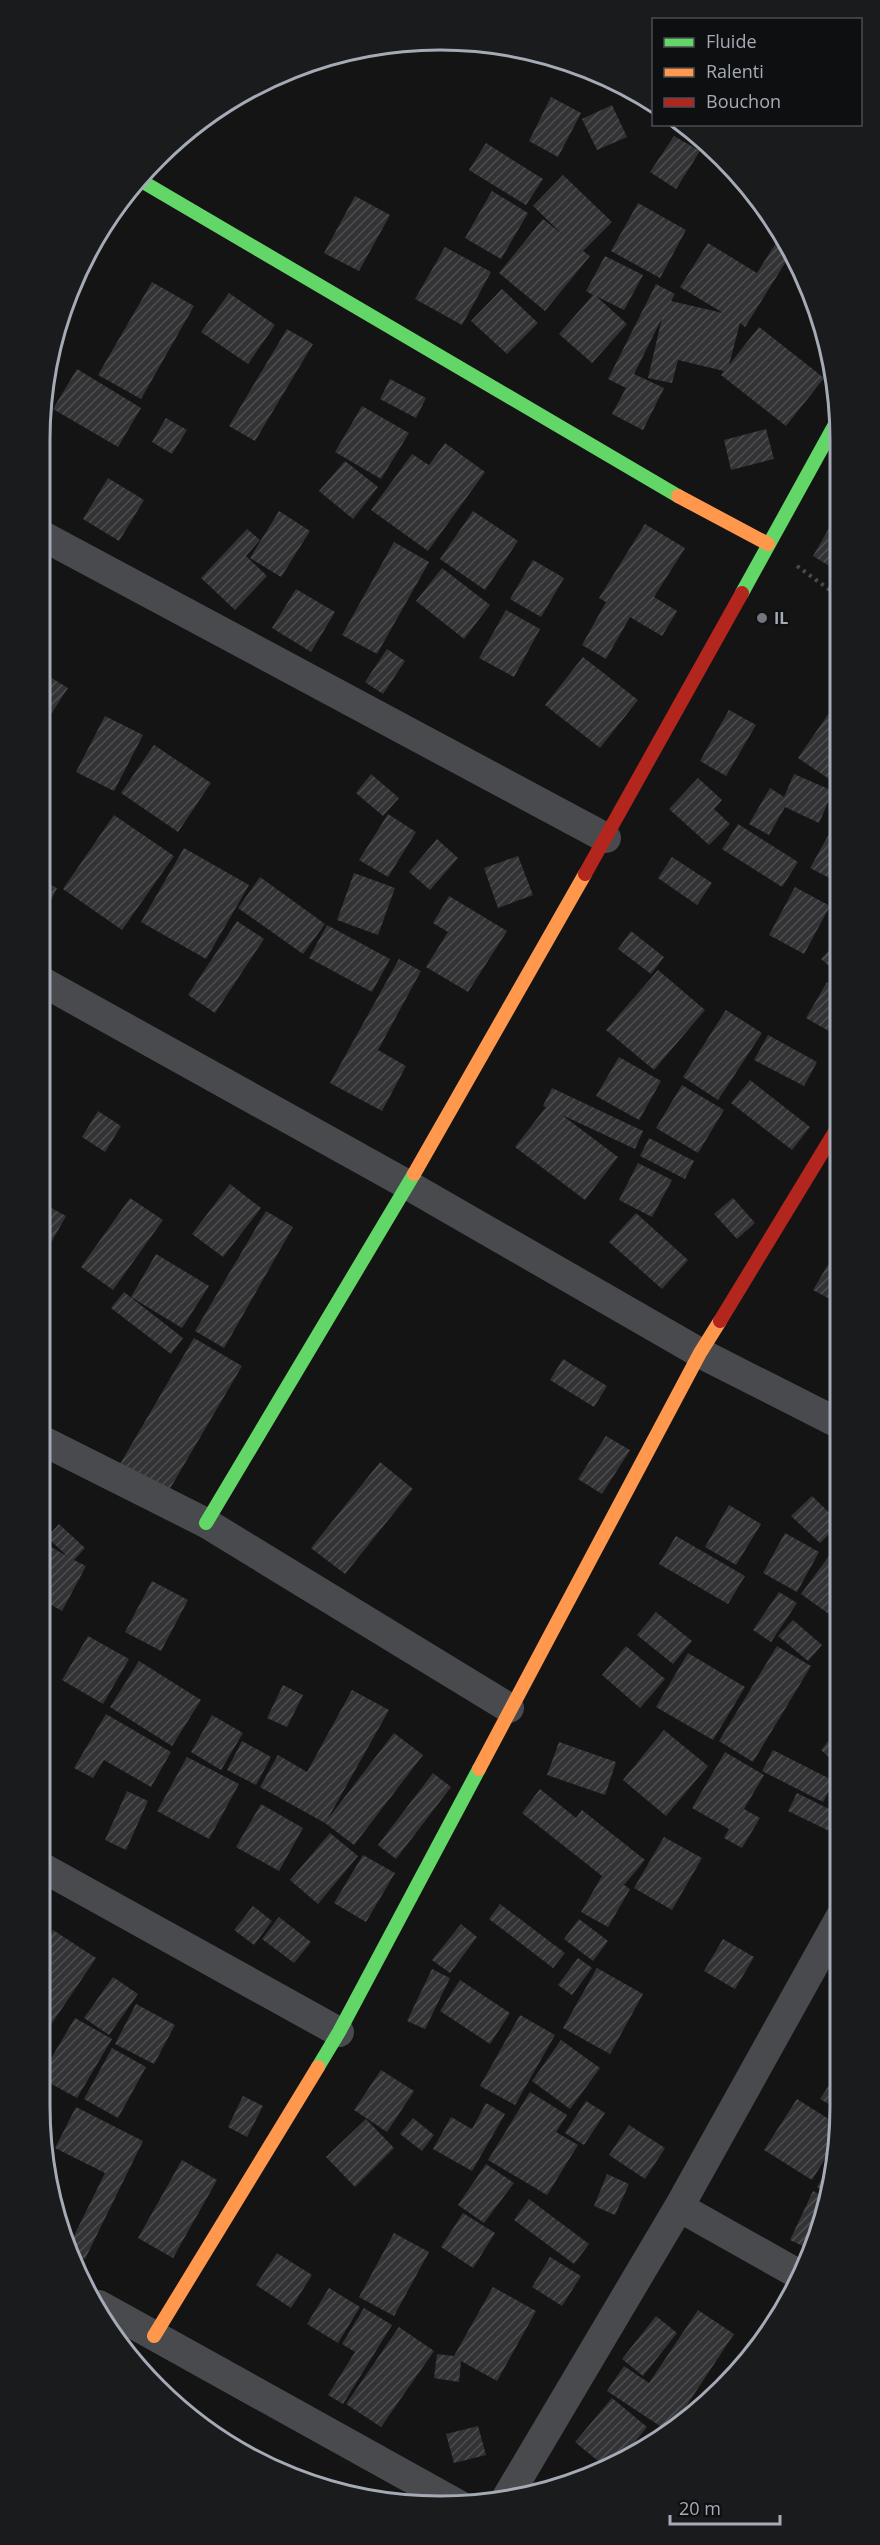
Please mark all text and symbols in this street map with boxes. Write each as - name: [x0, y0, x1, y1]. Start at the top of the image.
- legend: [652, 18, 862, 126]
- text: Fluide: [706, 29, 757, 53]
- text: Ralenti: [706, 59, 764, 83]
- text: Bouchon: [706, 89, 781, 113]
- place label: IL: [774, 607, 788, 629]
- marker: IL: [755, 611, 769, 625]
- scale bar: [670, 2488, 780, 2526]
- text: 20 m: [679, 2496, 721, 2520]

